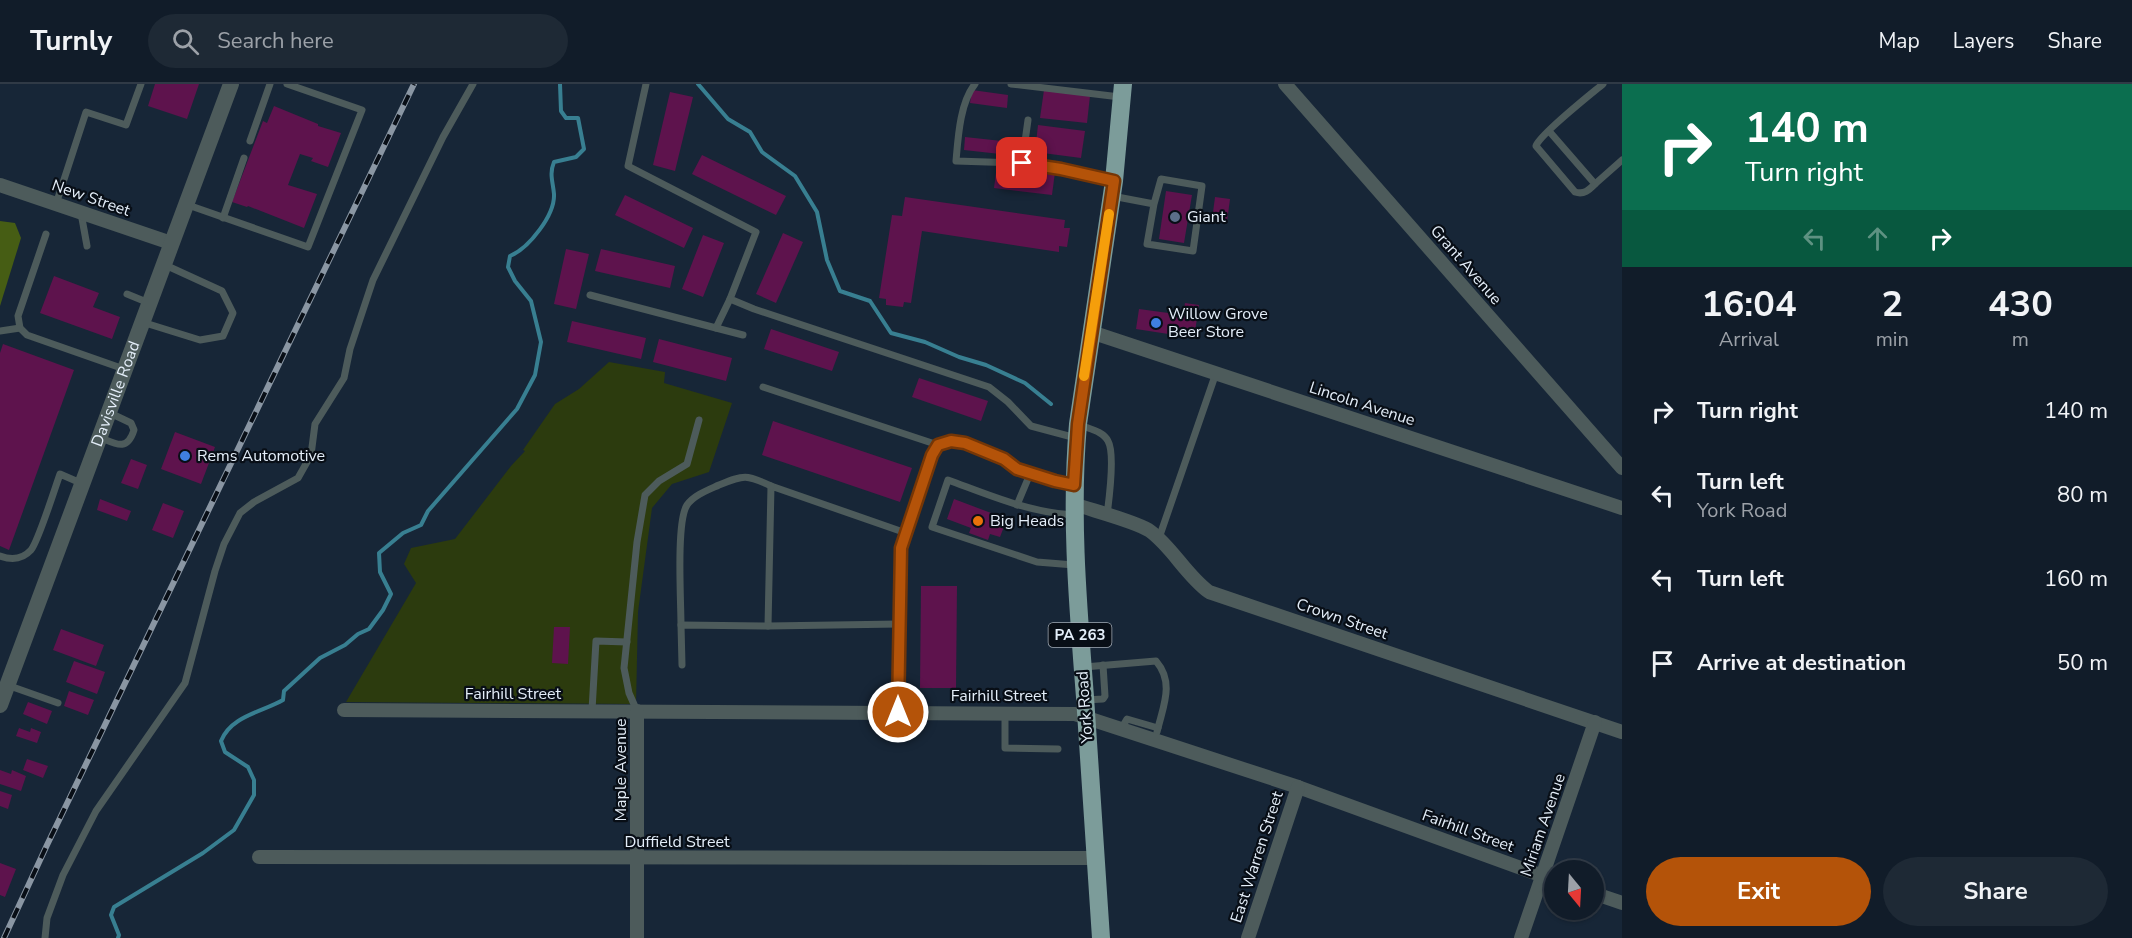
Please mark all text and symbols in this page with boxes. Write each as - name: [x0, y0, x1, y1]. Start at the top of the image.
- search box: [148, 14, 568, 68]
- text: Turnly: [30, 22, 112, 60]
- icon: search: [169, 25, 202, 58]
- text: Search here: [217, 26, 334, 56]
- text: Map: [1878, 27, 1920, 55]
- text: Layers: [1953, 27, 2014, 55]
- text: Share: [2047, 27, 2102, 55]
- text: 140 m: [1745, 100, 1869, 157]
- icon: right: [1646, 108, 1724, 186]
- pin: [996, 137, 1047, 188]
- icon: arrive: [1005, 146, 1038, 179]
- text: Turn right: [1745, 154, 1863, 191]
- street label: New Street: [49, 174, 133, 222]
- place label: Giant: [1187, 206, 1226, 228]
- marker: Giant: [1168, 210, 1182, 224]
- street label: Grant Avenue: [1425, 220, 1507, 310]
- icon: left: [1798, 222, 1831, 255]
- icon: ahead: [1861, 222, 1894, 255]
- icon: right: [1924, 222, 1957, 255]
- text: 16:04: [1701, 280, 1797, 329]
- text: 2: [1881, 280, 1903, 329]
- text: 430: [1988, 280, 2053, 329]
- place label: Willow Grove Beer Store: [1168, 303, 1268, 343]
- marker: Willow Grove Beer Store: [1149, 316, 1163, 330]
- text: Arrival: [1719, 326, 1779, 353]
- text: min: [1876, 326, 1909, 353]
- text: m: [2012, 326, 2029, 353]
- street label: Davisville Road: [86, 338, 145, 450]
- street label: Lincoln Avenue: [1306, 377, 1418, 431]
- icon: right: [1646, 395, 1679, 428]
- text: Turn right: [1697, 396, 1798, 426]
- text: 140 m: [2044, 396, 2108, 426]
- place label: Rems Automotive: [197, 445, 325, 467]
- marker: Rems Automotive: [178, 449, 192, 463]
- text: Turn left: [1697, 467, 1784, 497]
- icon: left: [1646, 479, 1679, 512]
- text: 80 m: [2057, 480, 2108, 510]
- text: York Road: [1697, 497, 1787, 524]
- place label: Big Heads: [990, 510, 1064, 532]
- marker: Big Heads: [971, 514, 985, 528]
- icon: left: [1646, 563, 1679, 596]
- text: Turn left: [1697, 564, 1784, 594]
- text: 160 m: [2044, 564, 2108, 594]
- street label: Crown Street: [1293, 593, 1391, 645]
- road number: PA 263: [1048, 623, 1112, 647]
- icon: arrive: [1646, 647, 1679, 680]
- text: Arrive at destination: [1697, 648, 1906, 678]
- text: 50 m: [2057, 648, 2108, 678]
- street label: York Road: [1072, 670, 1099, 745]
- position arrow: [866, 680, 930, 744]
- street label: Fairhill Street: [465, 683, 562, 705]
- street label: Fairhill Street: [951, 685, 1048, 707]
- street label: Maple Avenue: [610, 718, 632, 822]
- street label: Miriam Avenue: [1515, 771, 1571, 879]
- street label: East Warren Street: [1225, 788, 1289, 926]
- street label: Fairhill Street: [1419, 804, 1517, 858]
- street label: Duffield Street: [624, 831, 730, 853]
- button: Exit: [1646, 857, 1871, 926]
- button: Share: [1883, 857, 2108, 926]
- north arrow: [1544, 860, 1604, 920]
- map controls: [1544, 860, 1604, 920]

